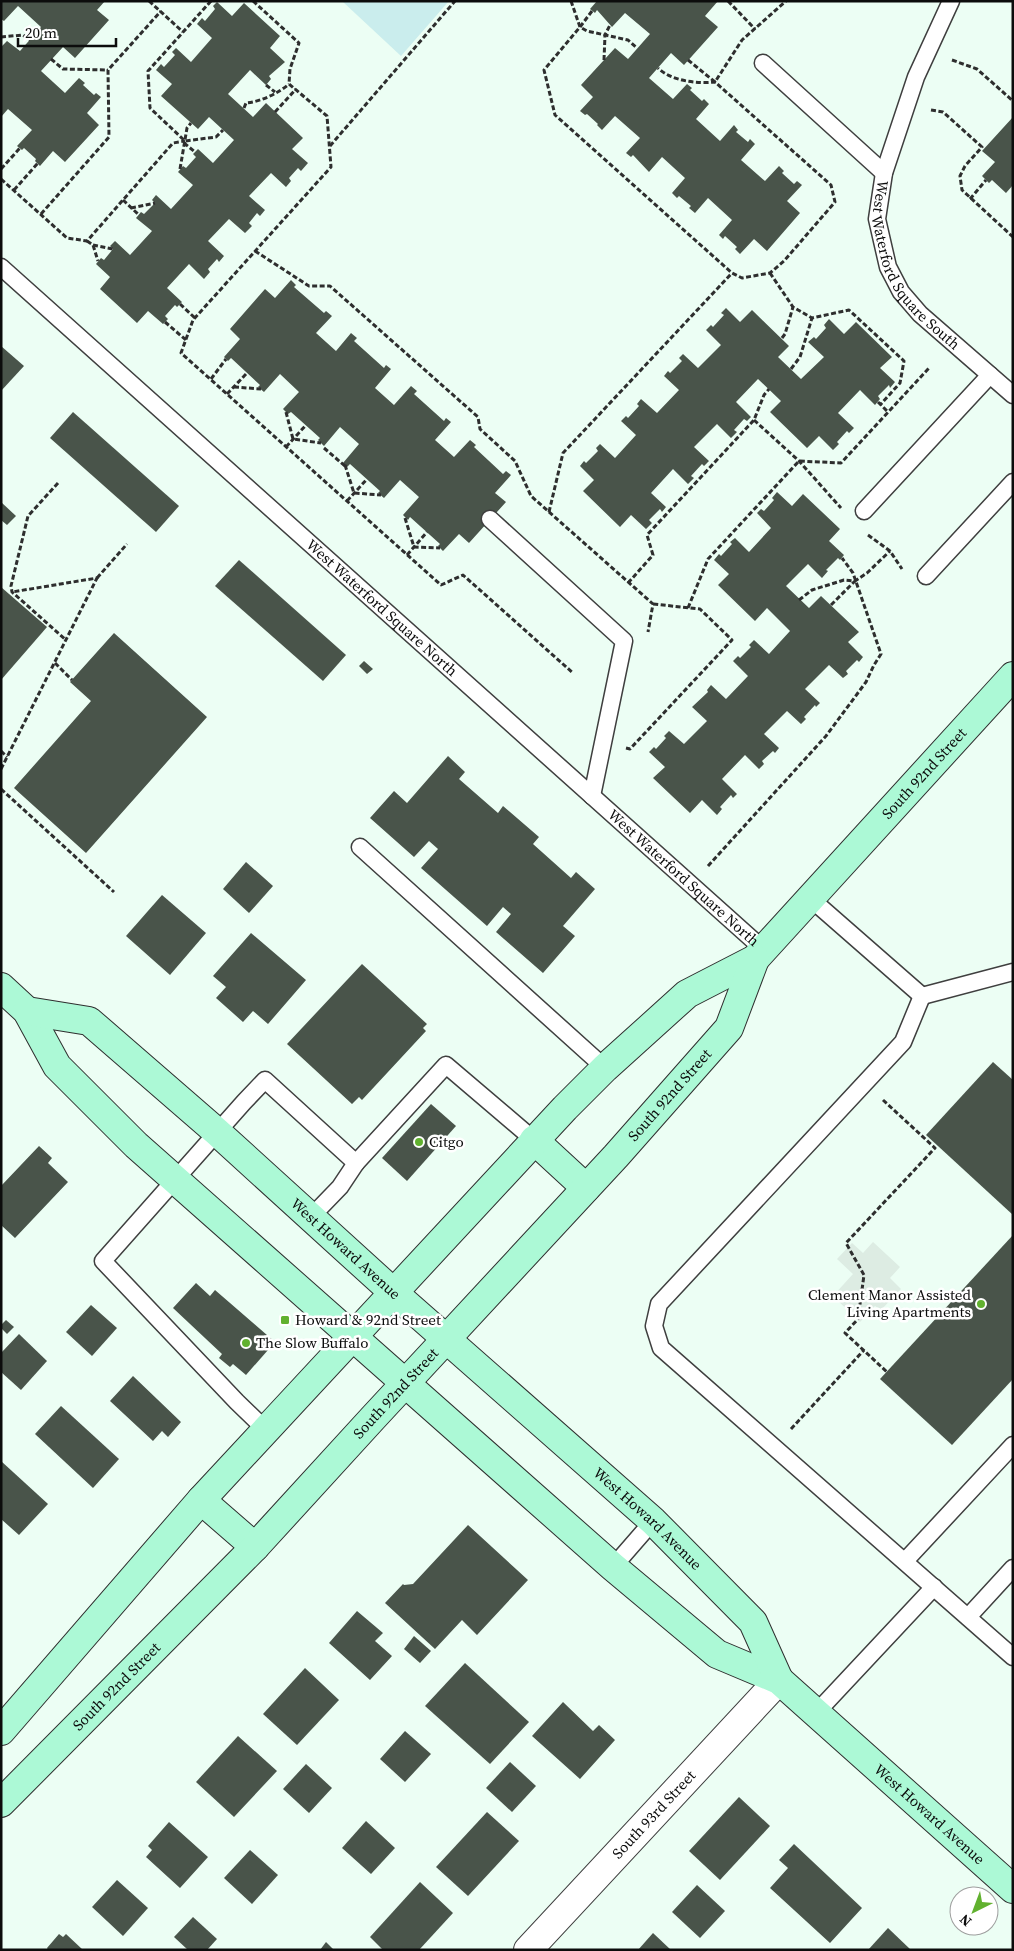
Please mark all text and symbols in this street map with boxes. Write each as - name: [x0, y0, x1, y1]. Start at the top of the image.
- scale bar: [18, 15, 115, 47]
- text: 20 m: [25, 22, 57, 43]
- street label: West Waterford Square South: [866, 179, 965, 354]
- street label: West Waterford Square North: [302, 534, 462, 681]
- street label: South 92nd Street: [877, 723, 971, 823]
- street label: West Waterford Square North: [604, 804, 764, 951]
- street label: South 92nd Street: [623, 1044, 716, 1146]
- place label: Citgo: [429, 1131, 464, 1152]
- marker: Citgo: [413, 1136, 425, 1148]
- street label: West Howard Avenue: [286, 1193, 406, 1304]
- place label: Clement Manor Assisted Living Apartments: [808, 1284, 971, 1322]
- marker: Clement Manor Assisted Living Apartments: [975, 1298, 987, 1310]
- place label: Howard & 92nd Street: [295, 1309, 441, 1330]
- marker: Howard & 92nd Street: [279, 1314, 291, 1326]
- place label: The Slow Buffalo: [256, 1332, 369, 1353]
- marker: The Slow Buffalo: [240, 1337, 252, 1349]
- street label: South 92nd Street: [348, 1343, 443, 1443]
- street label: West Howard Avenue: [589, 1462, 707, 1575]
- street label: South 92nd Street: [68, 1637, 165, 1735]
- street label: West Howard Avenue: [870, 1759, 990, 1869]
- street label: South 93rd Street: [607, 1765, 700, 1863]
- north arrow: [949, 1886, 999, 1936]
- text: N: [955, 1910, 976, 1932]

